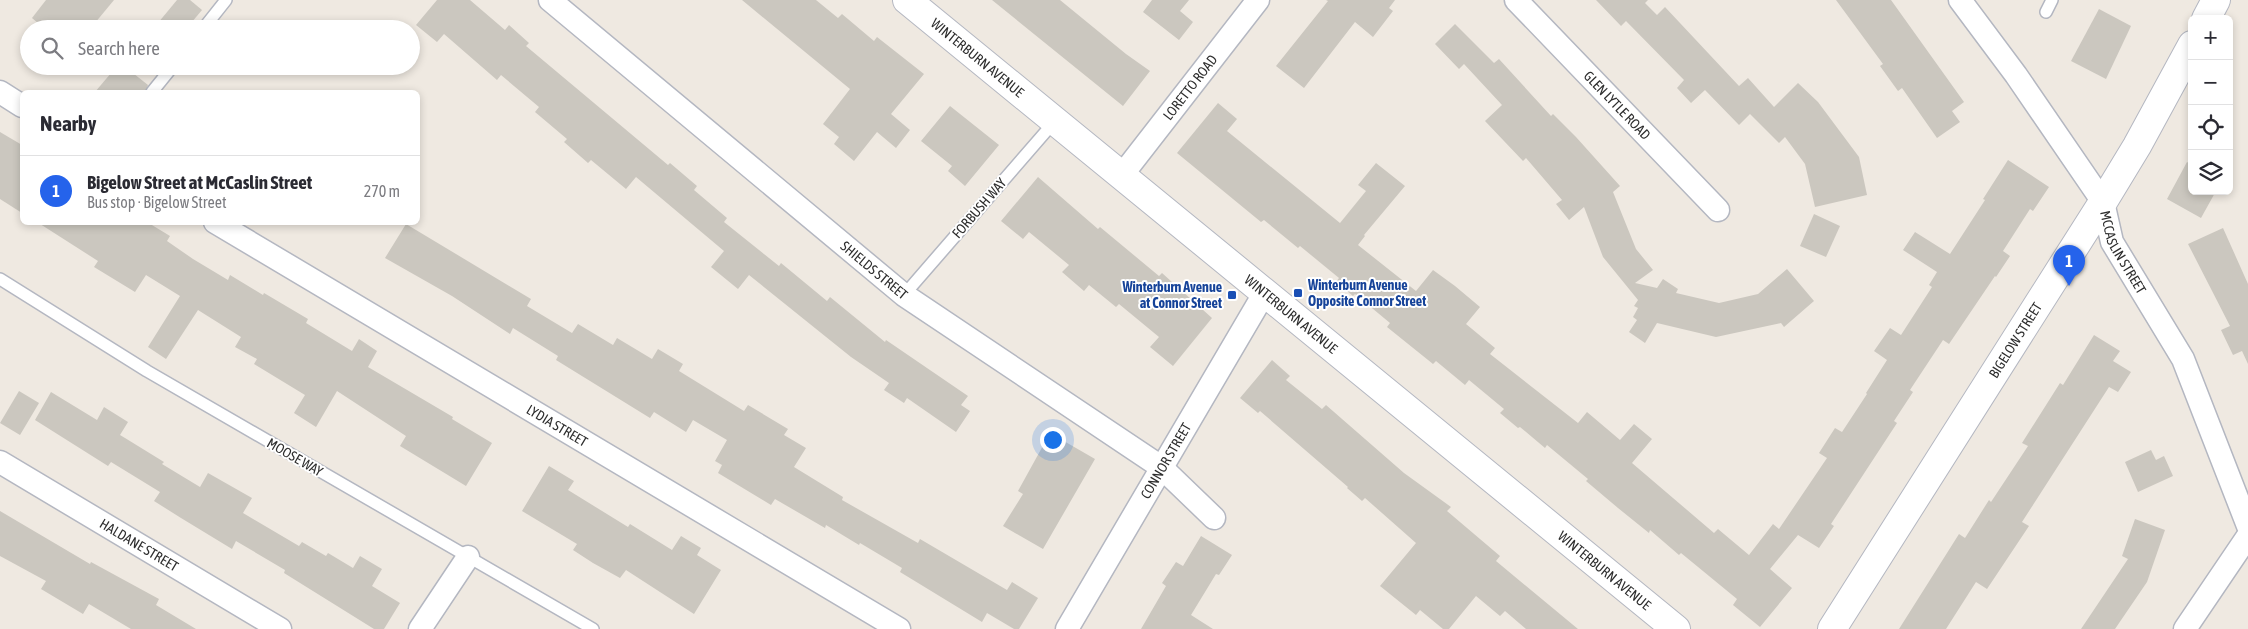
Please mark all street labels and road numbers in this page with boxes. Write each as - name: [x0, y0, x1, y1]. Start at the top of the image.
- street label: WINTERBURN AVENUE: [928, 15, 1027, 100]
- street label: LORETTO ROAD: [1160, 51, 1221, 123]
- street label: GLEN LYTLE ROAD: [1581, 68, 1654, 143]
- street label: FORBUSH WAY: [949, 174, 1010, 241]
- street label: MCCASLIN STREET: [2097, 209, 2149, 296]
- street label: SHIELDS STREET: [838, 238, 911, 302]
- street label: WINTERBURN AVENUE: [1241, 271, 1341, 357]
- street label: BIGELOW STREET: [1985, 300, 2045, 381]
- street label: LYDIA STREET: [524, 401, 590, 450]
- street label: CONNOR STREET: [1137, 420, 1194, 502]
- street label: MOOSE WAY: [264, 435, 326, 480]
- street label: HALDANE STREET: [97, 515, 181, 575]
- street label: WINTERBURN AVENUE: [1555, 528, 1654, 613]

